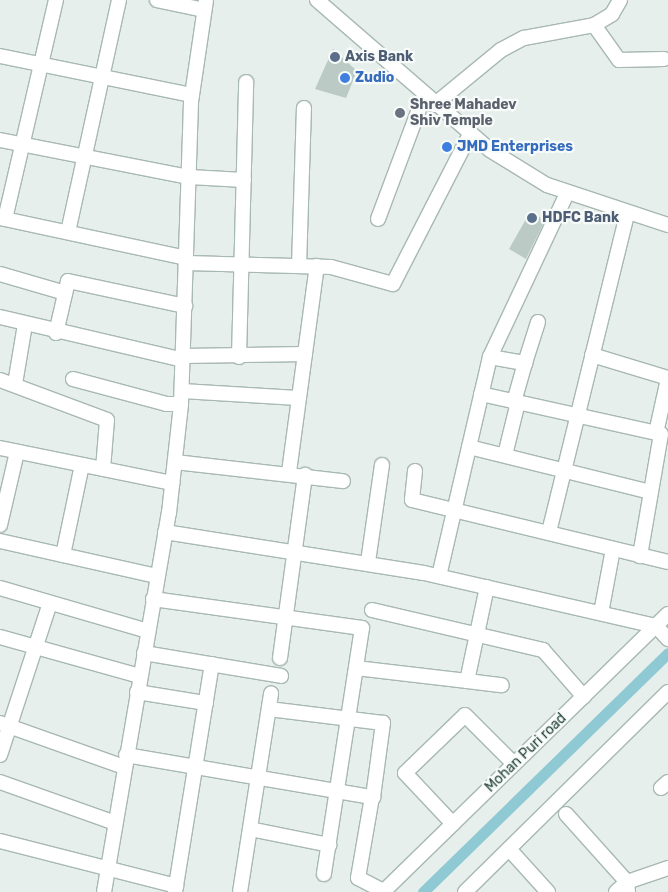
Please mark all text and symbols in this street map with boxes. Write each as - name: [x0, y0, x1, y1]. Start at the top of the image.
- place label: Axis Bank: [345, 49, 413, 65]
- marker: Axis Bank: [329, 51, 341, 63]
- place label: Zudio: [355, 70, 394, 86]
- marker: Zudio: [339, 72, 351, 84]
- place label: Shree Mahadev Shiv Temple: [410, 97, 517, 130]
- marker: Shree Mahadev Shiv Temple: [394, 107, 406, 119]
- place label: JMD Enterprises: [457, 139, 573, 155]
- marker: JMD Enterprises: [441, 141, 453, 153]
- place label: HDFC Bank: [542, 210, 619, 226]
- marker: HDFC Bank: [526, 212, 538, 224]
- street label: Mohan Puri road: [482, 710, 570, 796]

